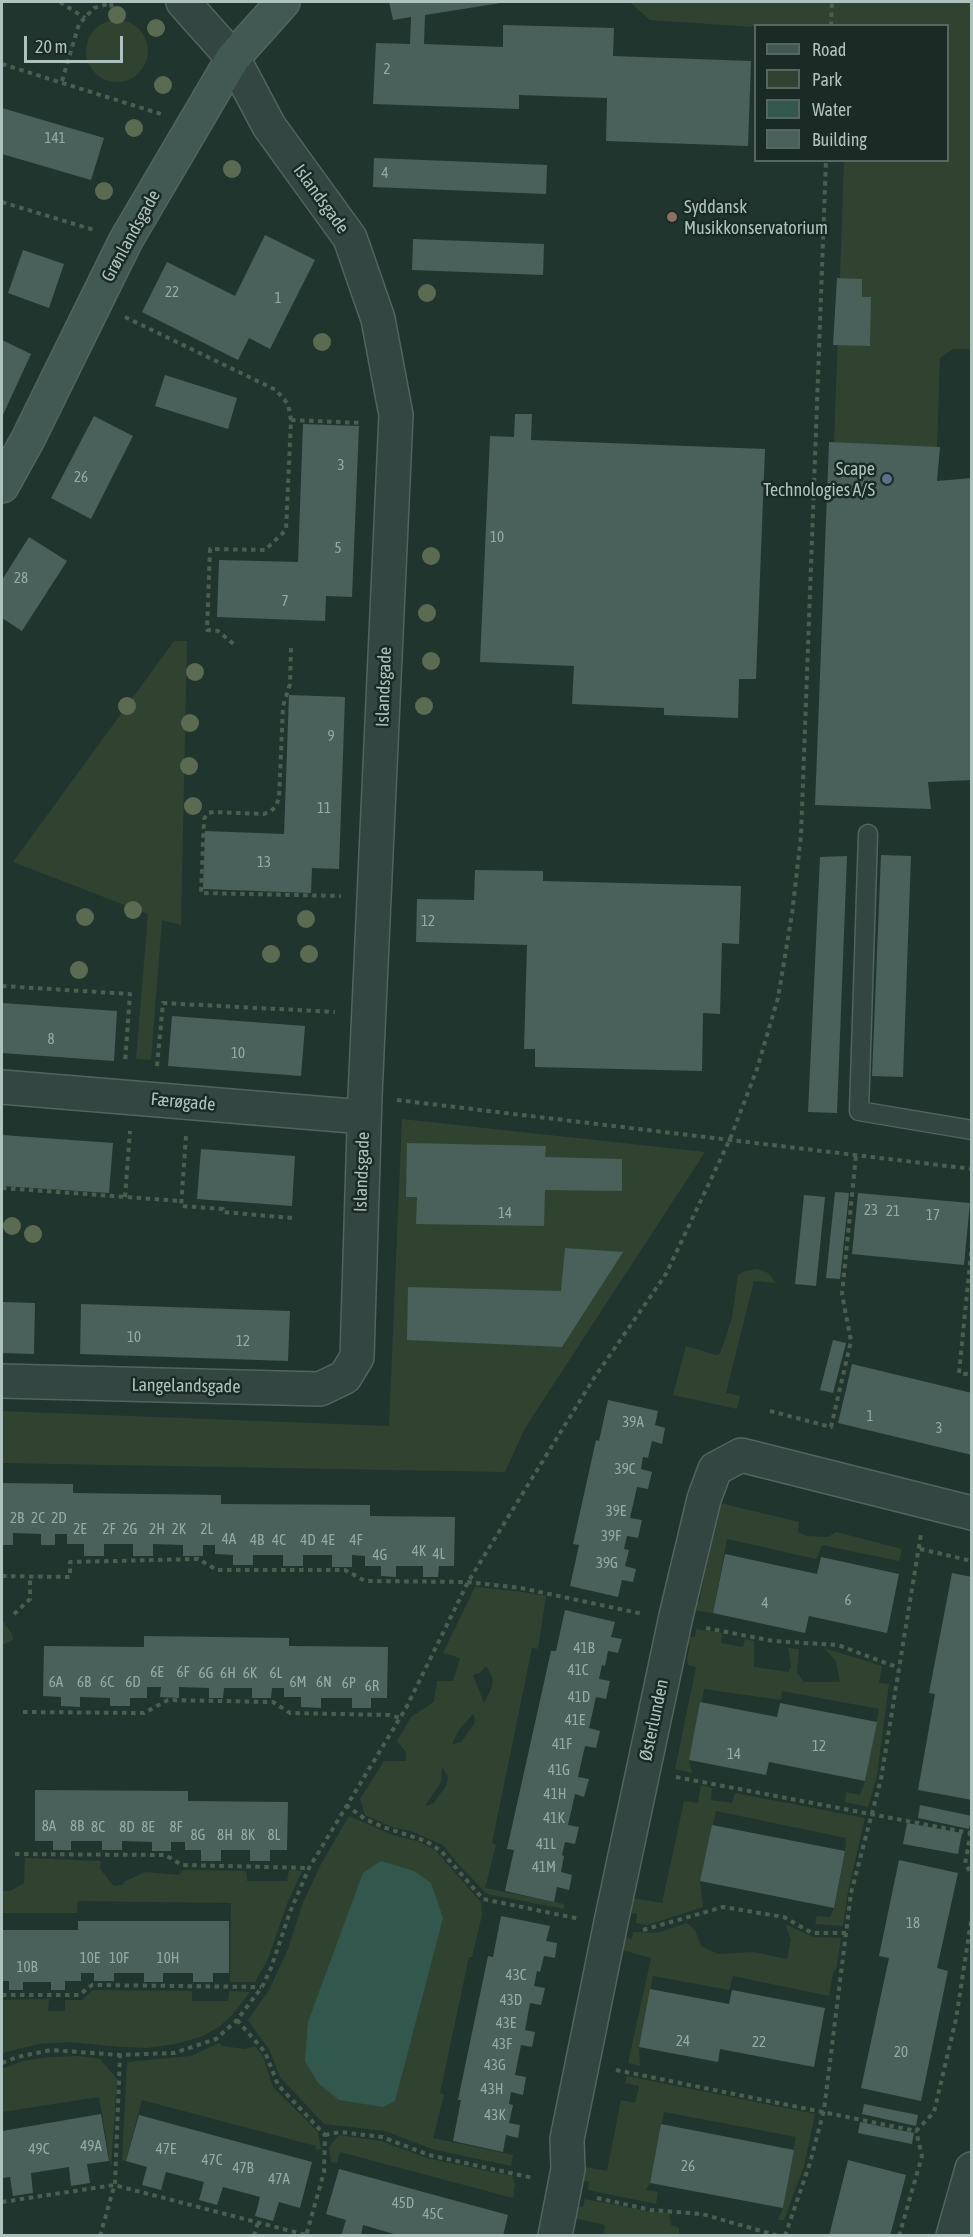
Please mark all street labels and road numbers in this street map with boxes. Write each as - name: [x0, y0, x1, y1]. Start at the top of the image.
- street label: Islandsgade: [289, 160, 353, 238]
- street label: Grønlandsgade: [97, 186, 165, 286]
- street label: Islandsgade: [372, 647, 396, 727]
- street label: Færøgade: [150, 1088, 216, 1116]
- street label: Islandsgade: [350, 1132, 374, 1212]
- street label: Langelandsgade: [131, 1374, 241, 1398]
- street label: Østerlunden: [635, 1677, 673, 1763]

